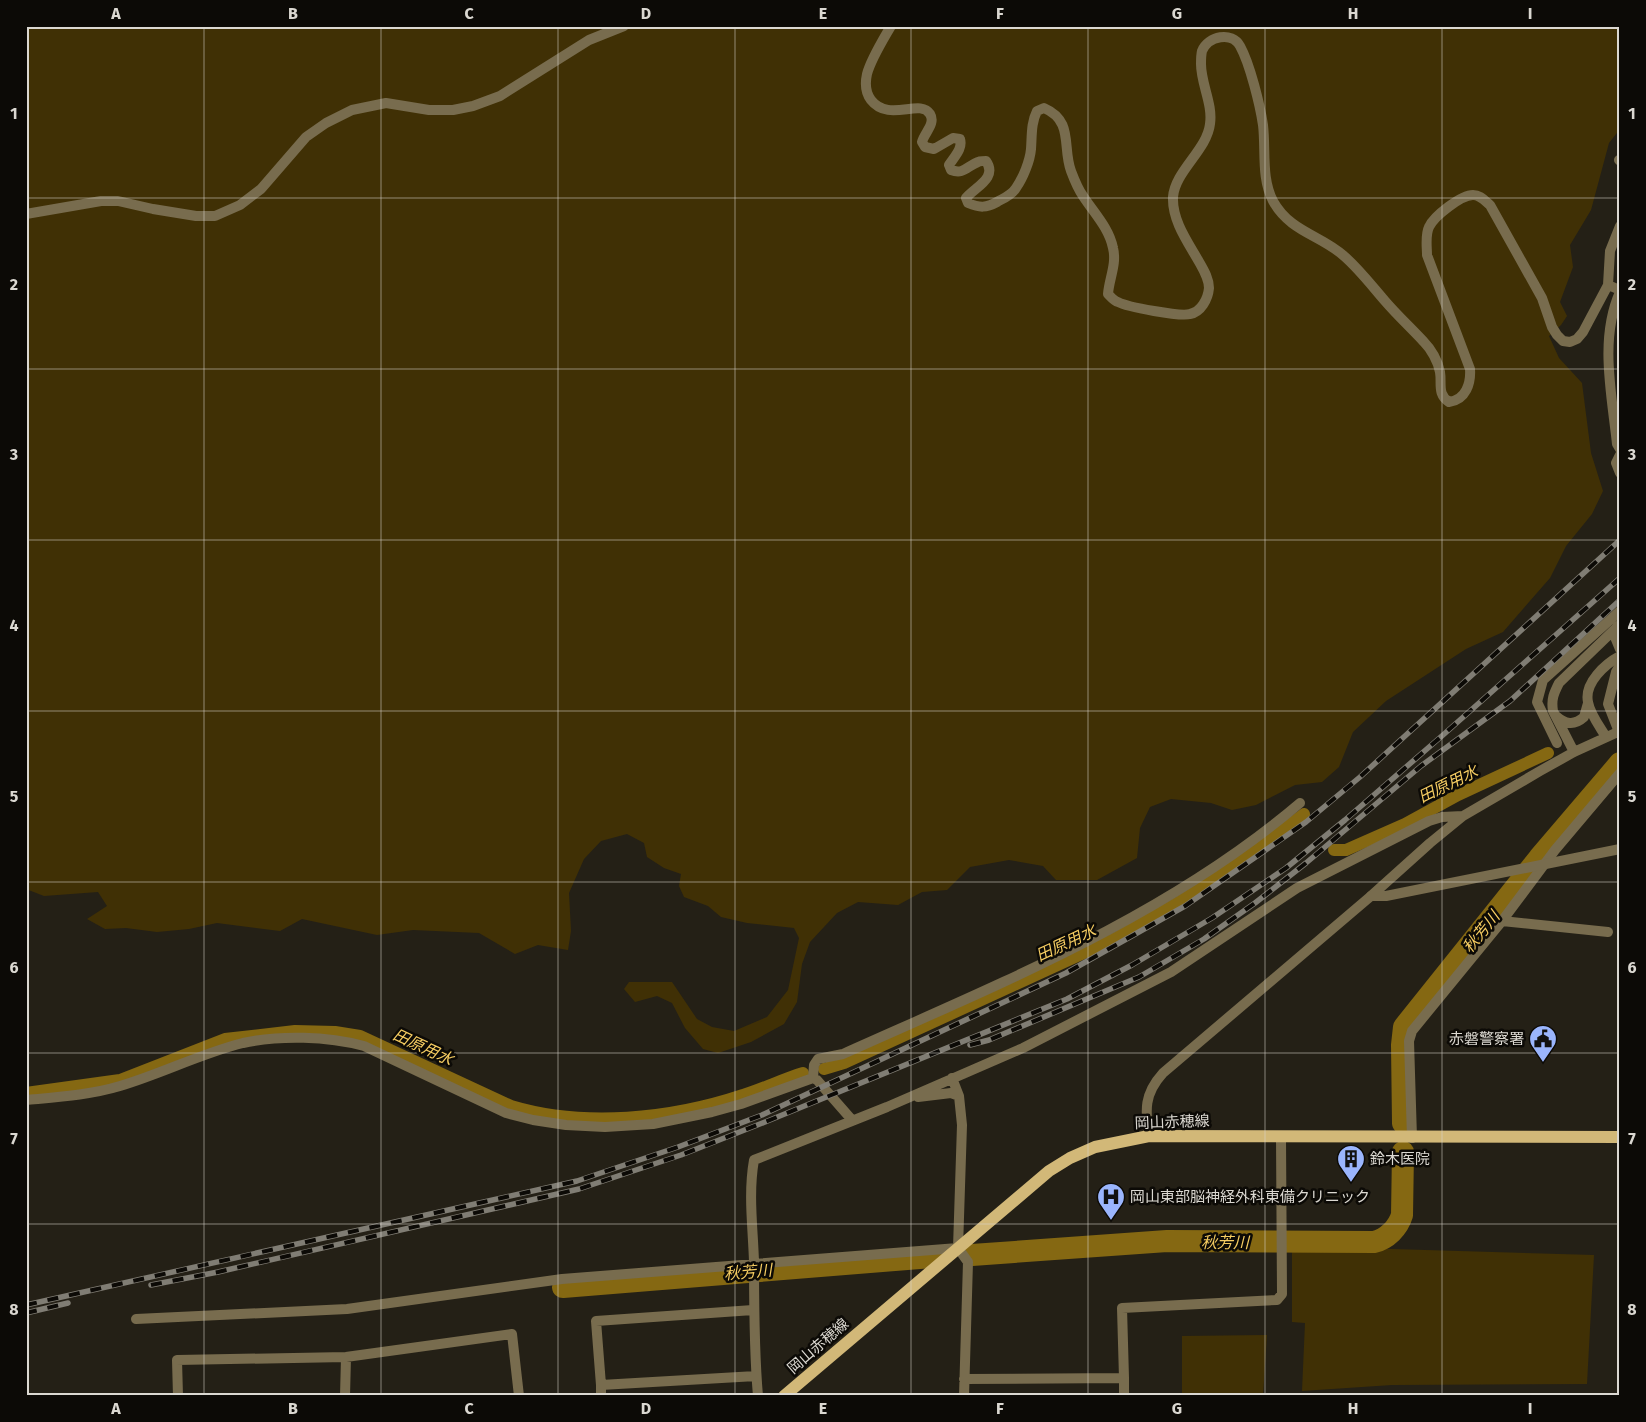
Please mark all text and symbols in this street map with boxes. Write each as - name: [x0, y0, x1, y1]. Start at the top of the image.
- text: A: [110, 4, 121, 23]
- text: B: [288, 4, 298, 23]
- text: C: [464, 4, 474, 23]
- text: D: [641, 4, 651, 23]
- text: E: [819, 4, 827, 23]
- text: F: [996, 4, 1004, 23]
- text: G: [1172, 4, 1182, 23]
- text: H: [1348, 4, 1358, 23]
- text: I: [1528, 4, 1532, 23]
- text: 1: [10, 104, 18, 123]
- text: 1: [1628, 104, 1636, 123]
- text: 2: [10, 275, 18, 294]
- text: 2: [1628, 275, 1636, 294]
- text: 3: [9, 445, 18, 464]
- text: 3: [1627, 445, 1636, 464]
- text: 4: [9, 616, 19, 635]
- text: 4: [1627, 616, 1637, 635]
- water label: 田原用水: [1415, 761, 1483, 807]
- text: 5: [10, 787, 19, 806]
- text: 5: [1628, 787, 1637, 806]
- water label: 秋芳川: [1459, 906, 1505, 957]
- water label: 田原用水: [1033, 920, 1101, 965]
- text: 6: [9, 958, 19, 977]
- text: 6: [1627, 958, 1637, 977]
- public building icon: 赤磐警察署: [1528, 1024, 1558, 1063]
- water label: 田原用水: [390, 1025, 458, 1070]
- place label: 赤磐警察署: [1449, 1030, 1524, 1048]
- street label: 岡山赤穂線: [1134, 1112, 1210, 1132]
- text: 7: [10, 1129, 18, 1148]
- text: 7: [1628, 1129, 1636, 1148]
- building icon: 鈴木医院: [1336, 1144, 1366, 1183]
- place label: 鈴木医院: [1370, 1150, 1430, 1168]
- hospital icon: 岡山東部脳神経外科東備クリニック: [1096, 1182, 1126, 1221]
- place label: 岡山東部脳神経外科東備クリニック: [1130, 1188, 1370, 1206]
- water label: 秋芳川: [1201, 1233, 1251, 1252]
- water label: 秋芳川: [723, 1260, 775, 1284]
- text: 8: [9, 1300, 19, 1319]
- text: 8: [1627, 1300, 1637, 1319]
- street label: 岡山赤穂線: [784, 1315, 852, 1377]
- text: A: [110, 1399, 121, 1418]
- text: B: [288, 1399, 298, 1418]
- text: C: [464, 1399, 474, 1418]
- text: D: [641, 1399, 651, 1418]
- text: E: [819, 1399, 827, 1418]
- text: F: [996, 1399, 1004, 1418]
- text: G: [1172, 1399, 1182, 1418]
- text: H: [1348, 1399, 1358, 1418]
- text: I: [1528, 1399, 1532, 1418]

